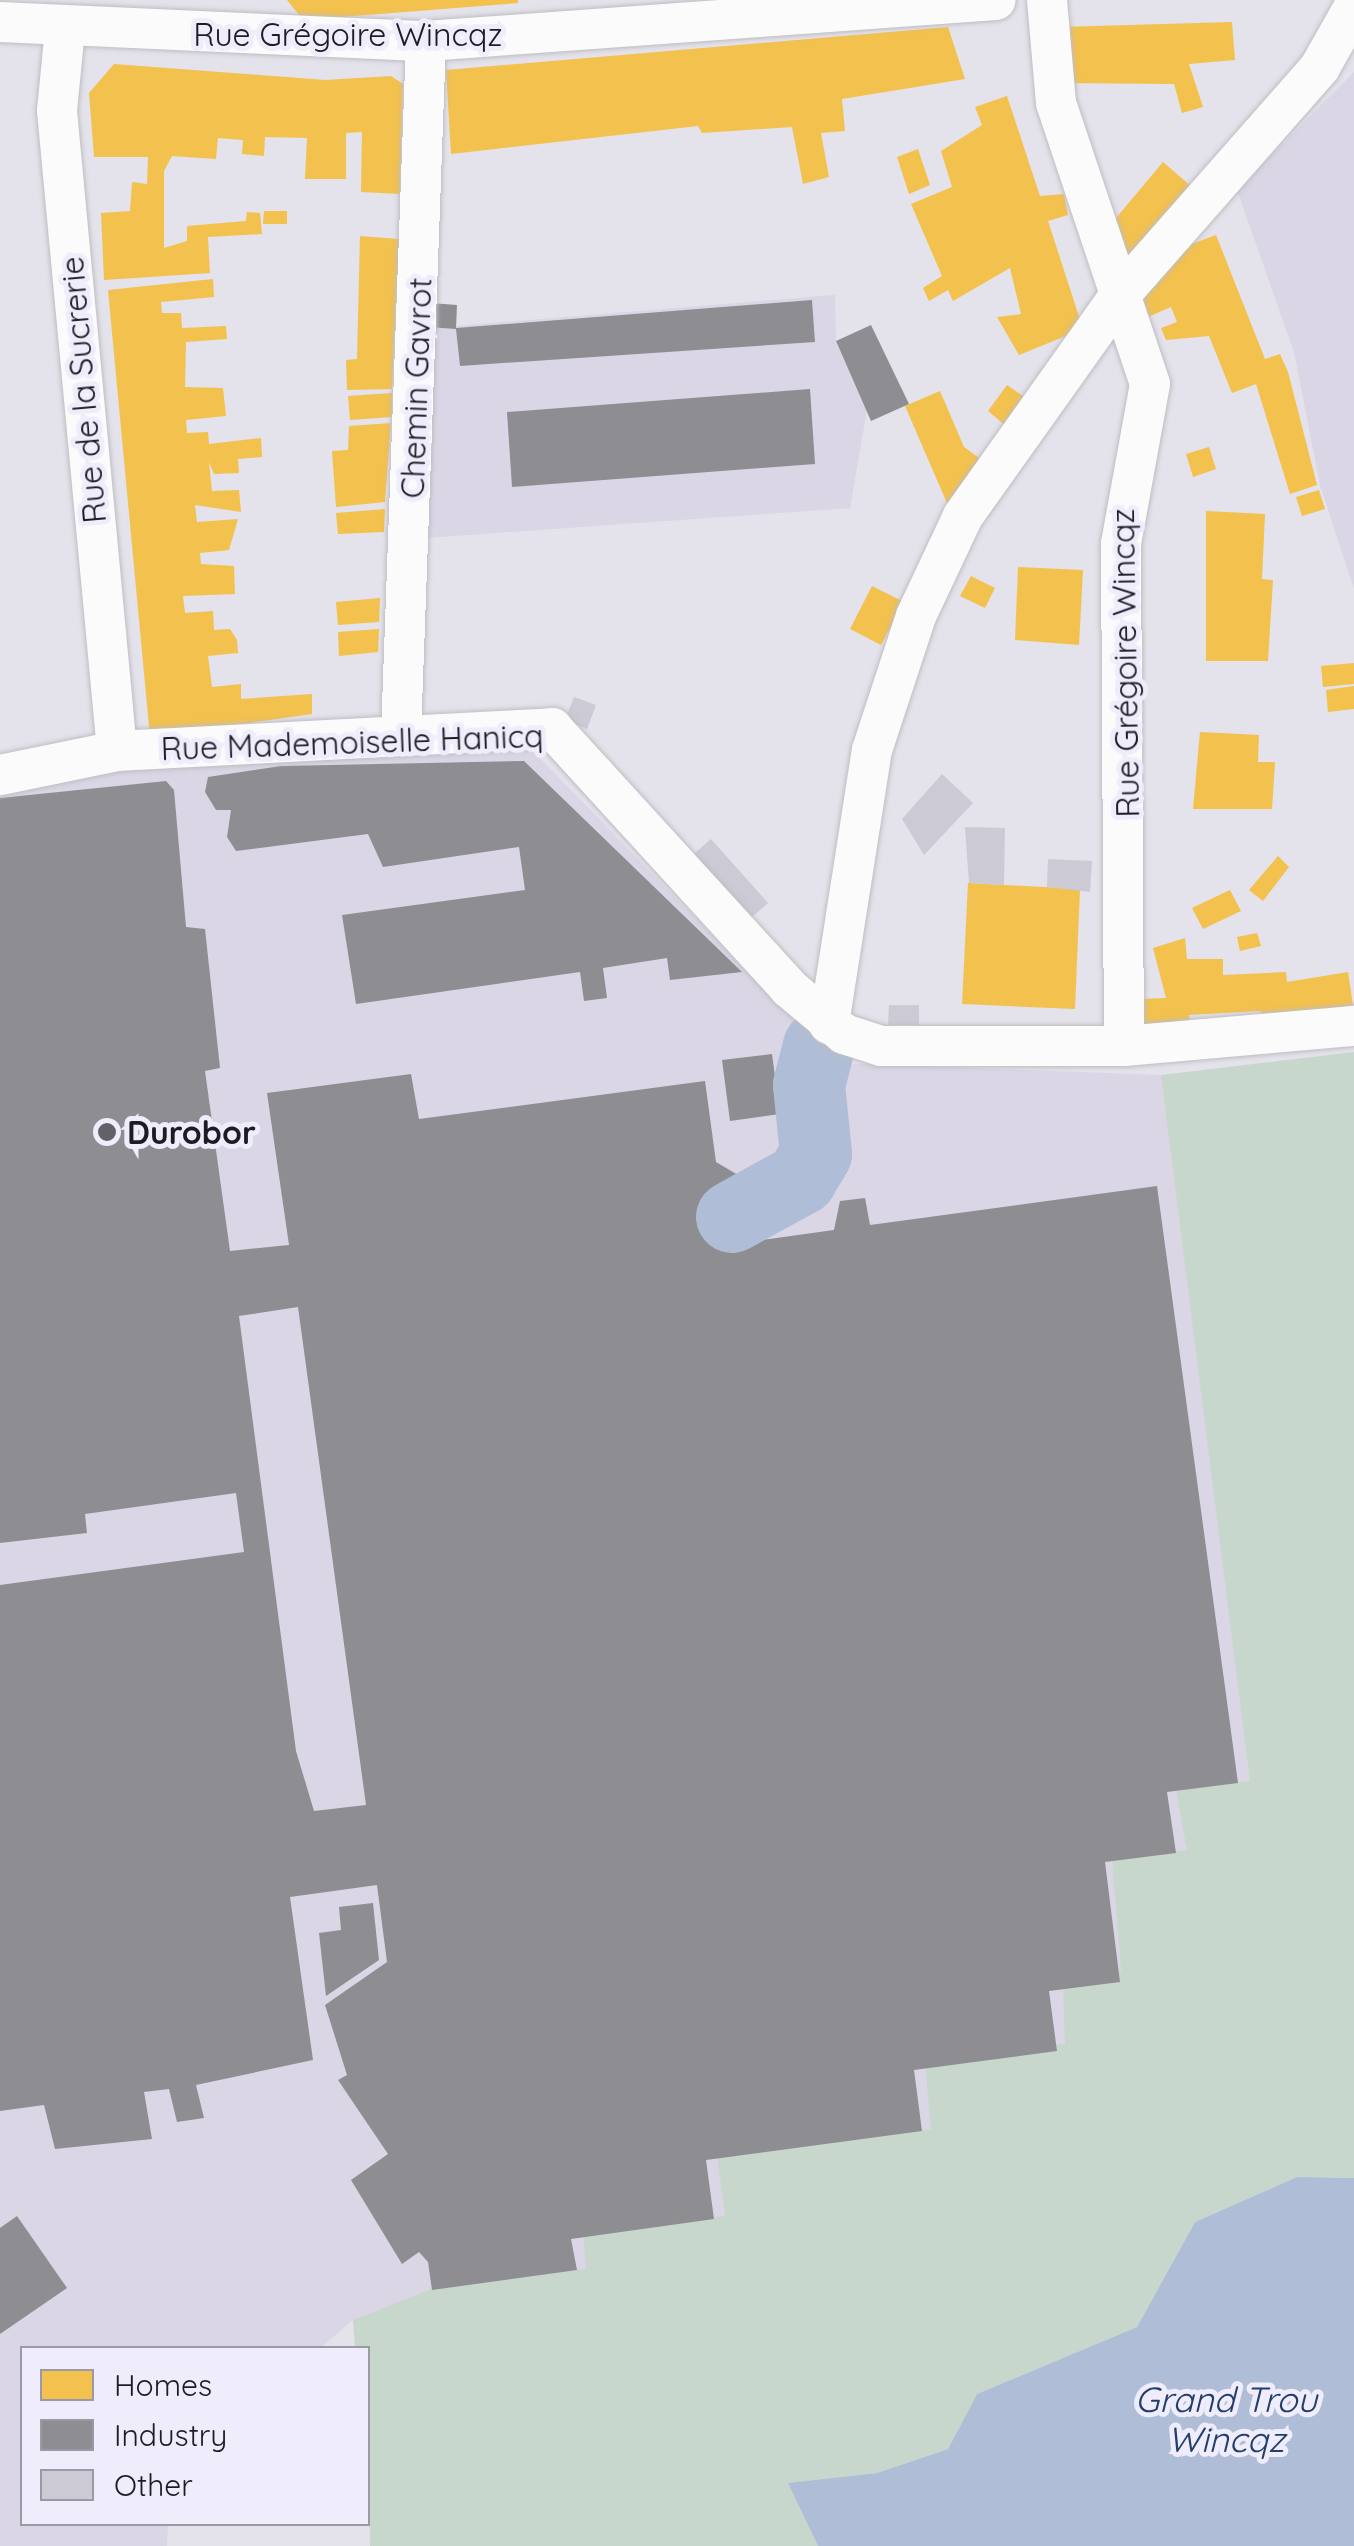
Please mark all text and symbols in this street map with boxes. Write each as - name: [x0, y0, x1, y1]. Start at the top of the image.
- street label: Rue Grégoire Wincqz: [193, 15, 503, 53]
- street label: Rue de la Sucrerie: [52, 255, 114, 525]
- street label: Chemin Gavrot: [393, 277, 439, 499]
- street label: Rue Grégoire Wincqz: [1103, 508, 1147, 818]
- street label: Rue Mademoiselle Hanicq: [160, 716, 544, 768]
- place label: Durobor: [127, 1113, 256, 1151]
- marker: Durobor: [96, 1121, 118, 1143]
- legend: [20, 2346, 370, 2526]
- text: Homes: [114, 2366, 212, 2404]
- water label: Grand Trou Wincqz: [1135, 2378, 1317, 2460]
- text: Industry: [114, 2416, 227, 2454]
- text: Other: [114, 2466, 193, 2504]

